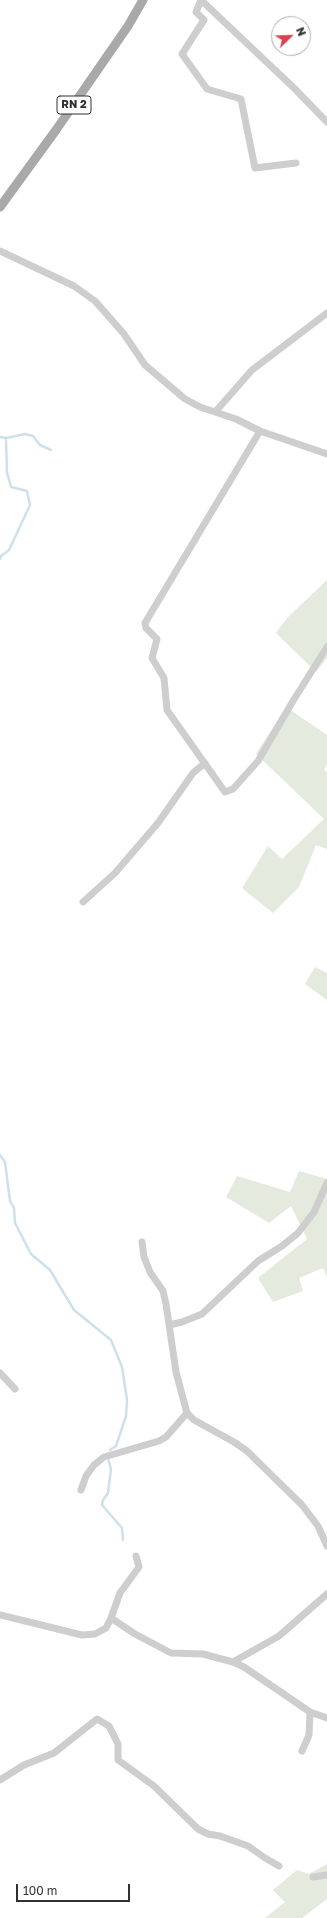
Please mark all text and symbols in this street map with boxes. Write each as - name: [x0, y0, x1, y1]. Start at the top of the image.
- north arrow: [271, 16, 311, 56]
- text: N: [294, 25, 309, 38]
- road number: RN 2: [57, 96, 91, 114]
- scale bar: [18, 1876, 132, 1902]
- text: 100 m: [23, 1883, 57, 1898]

